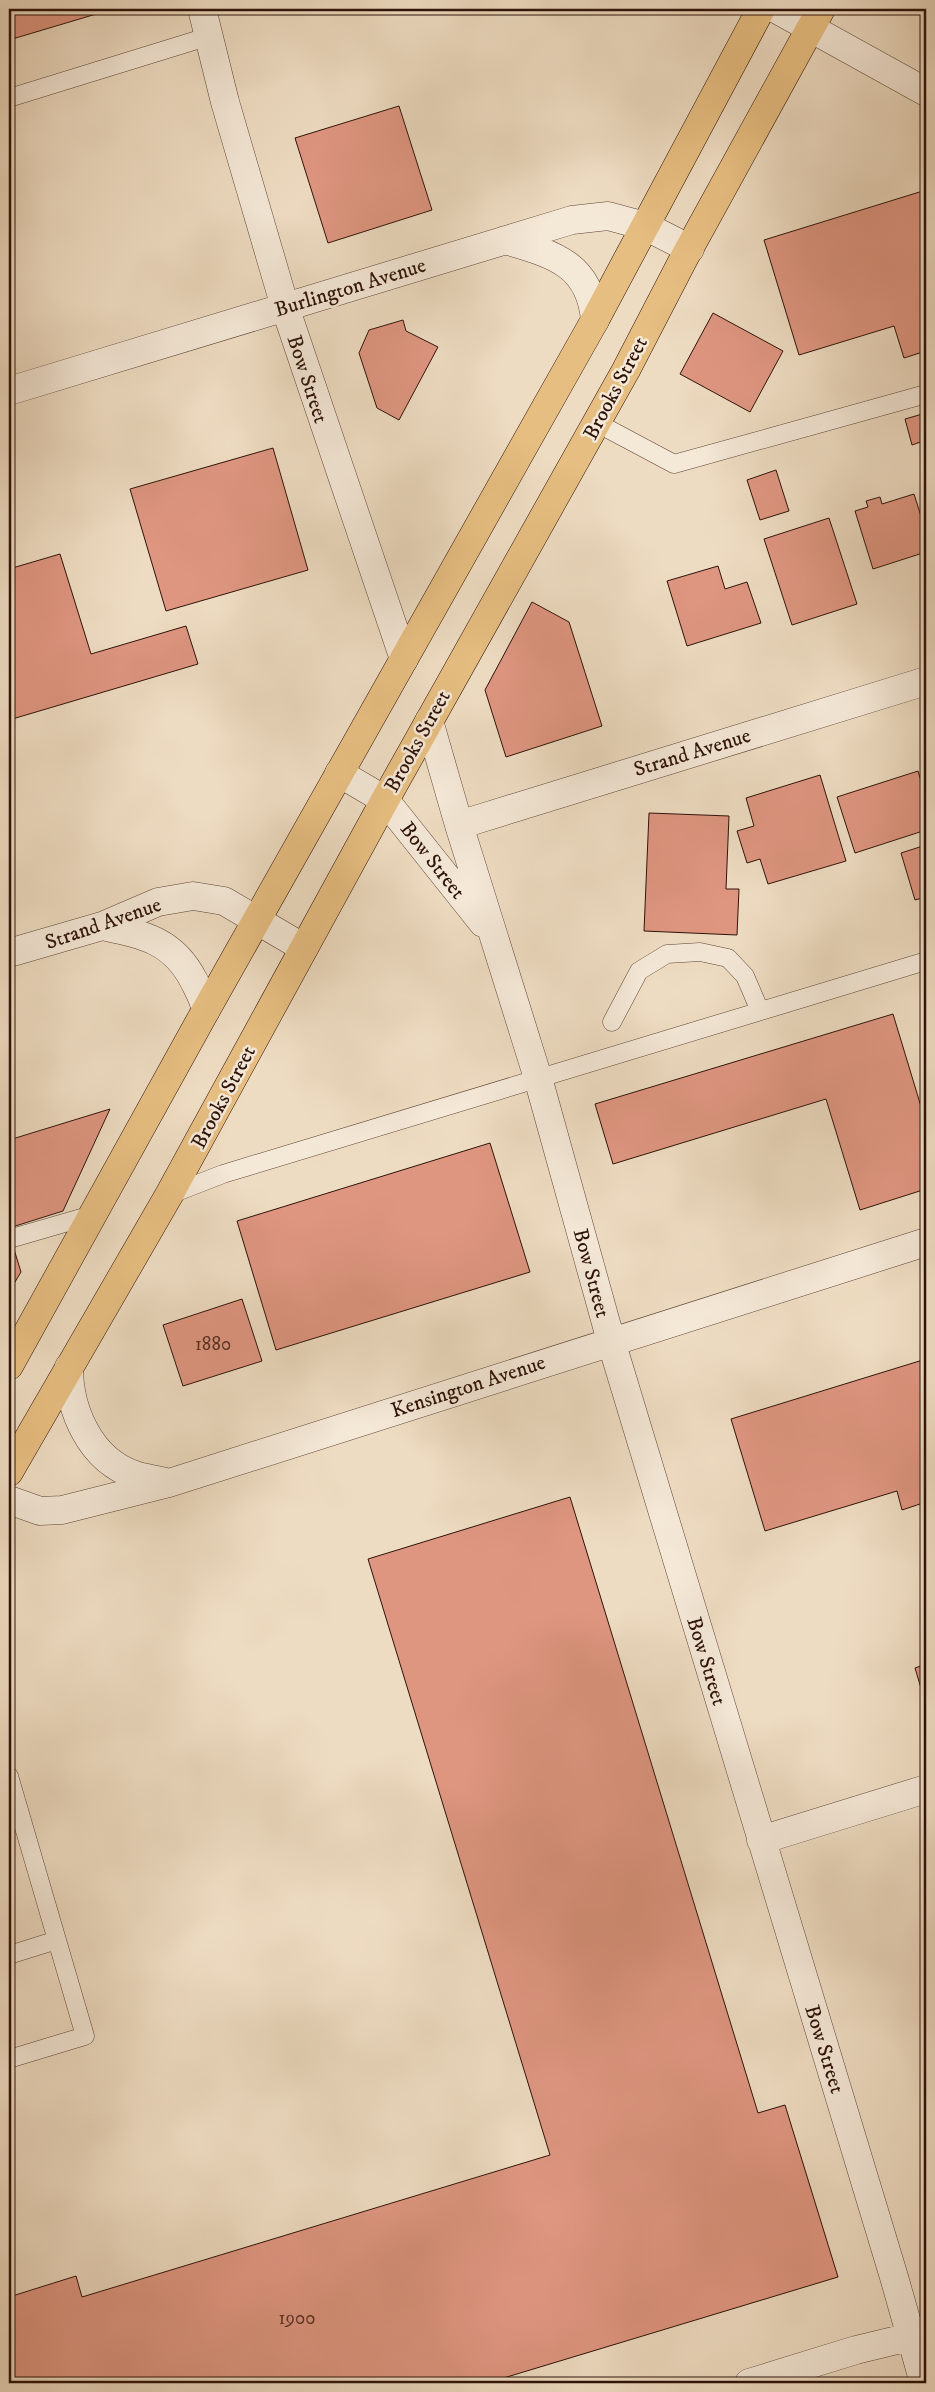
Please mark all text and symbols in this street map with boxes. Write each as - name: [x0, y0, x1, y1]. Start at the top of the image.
- street label: Burlington Avenue: [271, 252, 429, 323]
- street label: Bow Street: [281, 332, 334, 427]
- street label: Brooks Street: [578, 332, 654, 444]
- street label: Brooks Street: [379, 686, 457, 797]
- street label: Strand Avenue: [631, 723, 754, 783]
- street label: Bow Street: [394, 817, 471, 905]
- street label: Strand Avenue: [42, 892, 165, 956]
- street label: Brooks Street: [186, 1041, 262, 1153]
- street label: Bow Street: [567, 1226, 615, 1321]
- house number: 1880: [195, 1333, 231, 1356]
- street label: Kensington Avenue: [388, 1350, 549, 1424]
- street label: Bow Street: [680, 1614, 732, 1709]
- street label: Bow Street: [798, 2002, 850, 2097]
- house number: 1900: [279, 2307, 315, 2330]

